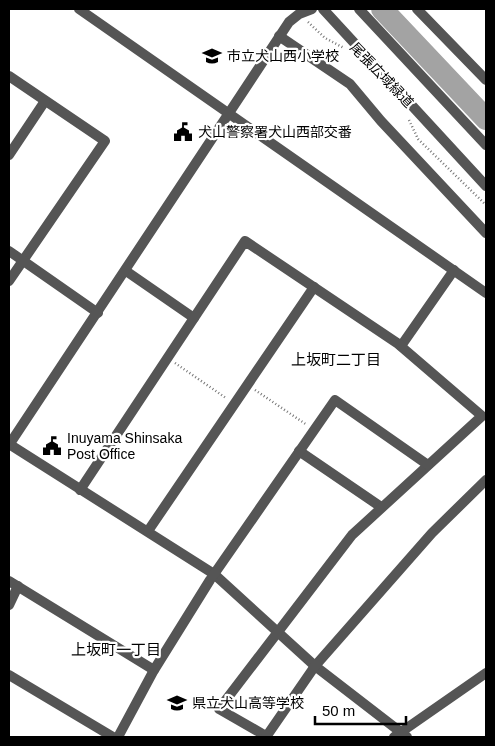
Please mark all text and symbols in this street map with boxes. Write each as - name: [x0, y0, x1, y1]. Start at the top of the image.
- street label: 尾張広域緑道: [347, 39, 417, 111]
- school or university icon: 市立犬山西小学校: [201, 45, 223, 67]
- place label: 市立犬山西小学校: [227, 48, 339, 64]
- public building icon: 犬山警察署犬山西部交番: [172, 121, 194, 143]
- place label: 犬山警察署犬山西部交番: [198, 124, 352, 140]
- district label: 上坂町二丁目: [291, 351, 381, 368]
- place label: Inuyama Shinsaka Post Office: [67, 430, 182, 462]
- public building icon: Inuyama Shinsaka Post Office: [41, 435, 63, 457]
- district label: 上坂町一丁目: [71, 641, 161, 658]
- school or university icon: 県立犬山高等学校: [166, 692, 188, 714]
- scale bar: [315, 694, 406, 726]
- place label: 県立犬山高等学校: [192, 695, 304, 711]
- text: 50 m: [322, 702, 355, 719]

